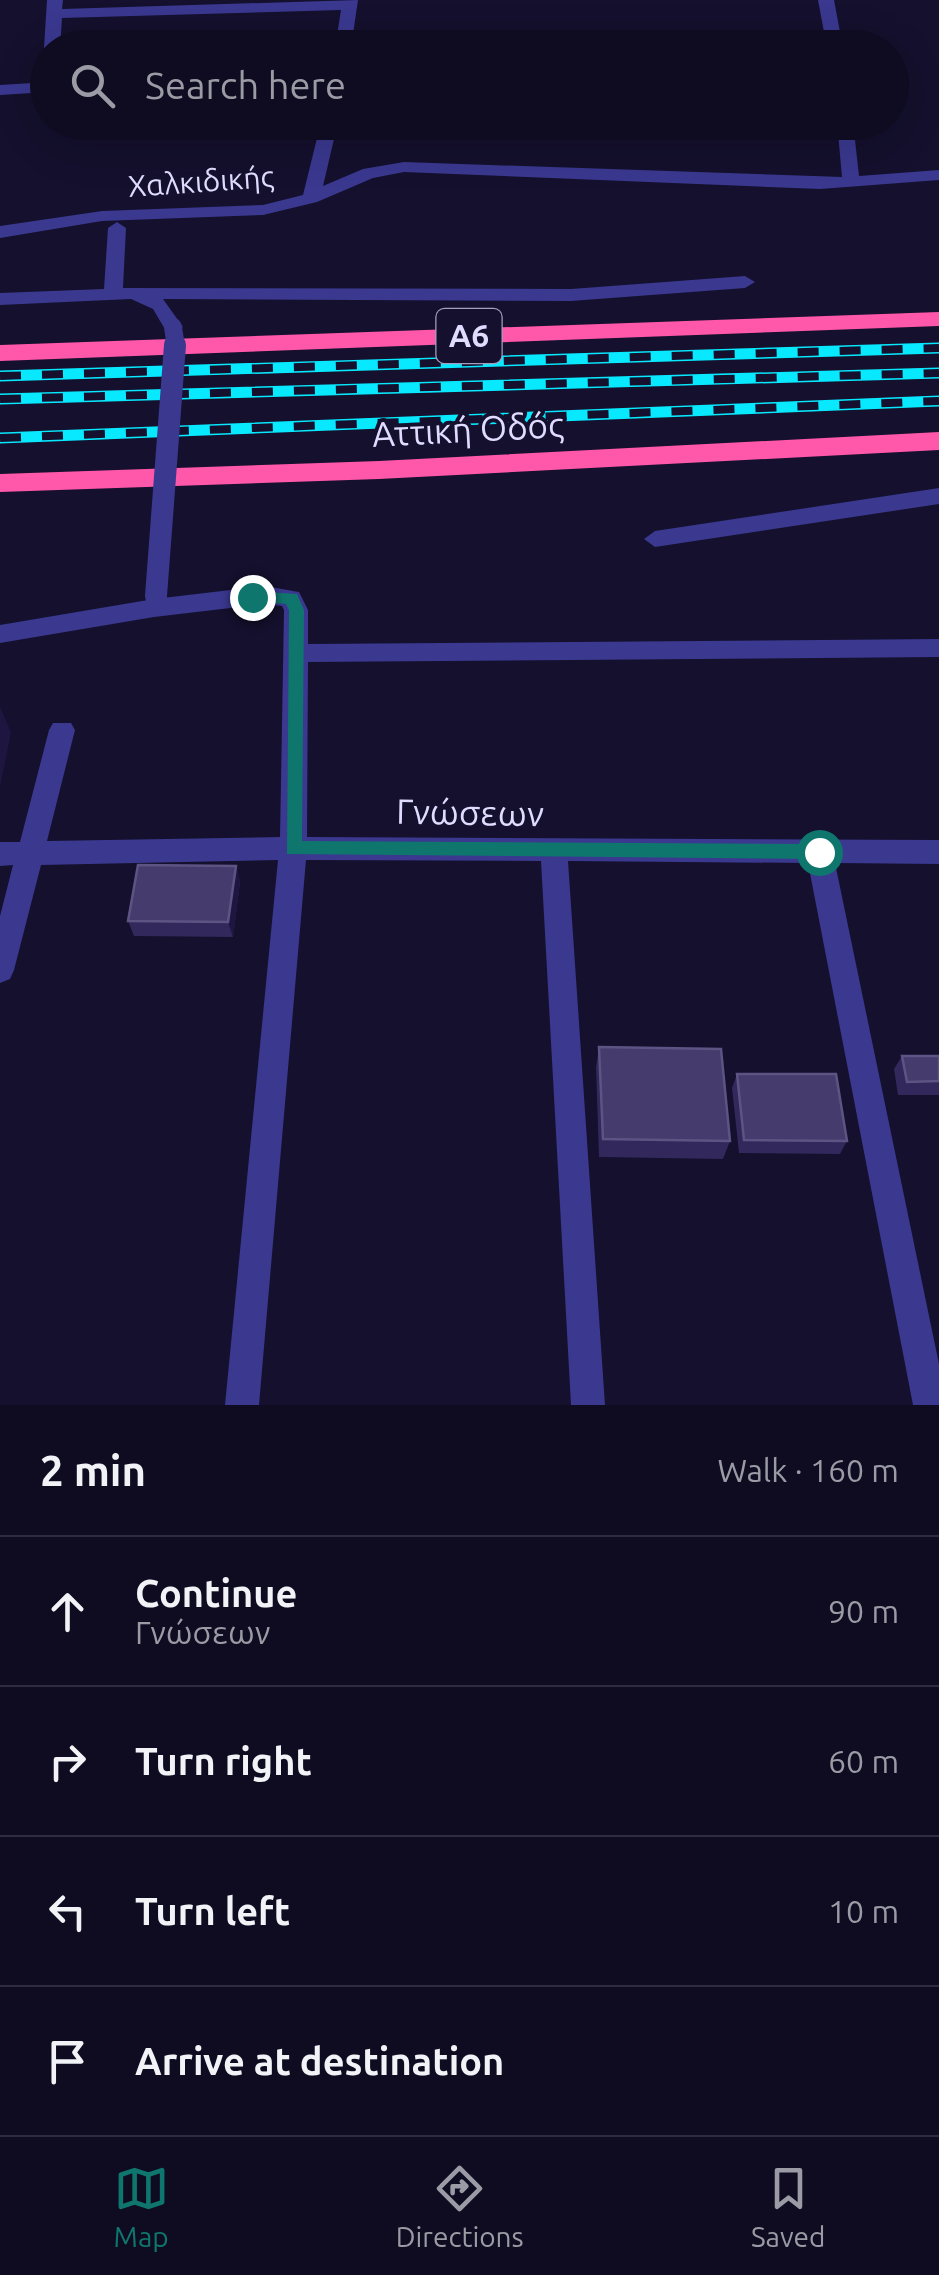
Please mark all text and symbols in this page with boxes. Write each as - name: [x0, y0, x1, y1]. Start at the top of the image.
- search box: [30, 30, 909, 140]
- icon: search: [65, 58, 120, 113]
- text: Search here: [145, 64, 346, 106]
- street label: Χαλκιδικής: [127, 159, 275, 203]
- road number: Α6: [436, 309, 502, 363]
- street label: Αττική Οδός: [371, 404, 565, 454]
- route end: [230, 575, 276, 621]
- street label: Γνώσεων: [396, 791, 544, 833]
- route start: [797, 830, 843, 876]
- text: 2 min: [40, 1447, 146, 1494]
- text: Walk · 160 m: [717, 1452, 899, 1488]
- text: Continue: [135, 1572, 297, 1614]
- icon: ahead: [40, 1584, 95, 1639]
- text: 90 m: [828, 1593, 899, 1629]
- text: Γνώσεων: [135, 1614, 270, 1650]
- icon: right: [40, 1734, 95, 1789]
- text: Turn right: [135, 1740, 312, 1782]
- text: 60 m: [828, 1743, 899, 1779]
- icon: left: [40, 1884, 95, 1939]
- text: Turn left: [135, 1890, 290, 1932]
- text: 10 m: [828, 1893, 899, 1929]
- icon: arrive: [40, 2034, 95, 2089]
- text: Arrive at destination: [135, 2040, 504, 2082]
- tab: Map: [114, 2161, 169, 2252]
- tab: Directions: [396, 2161, 524, 2252]
- tab: Saved: [751, 2161, 825, 2252]

